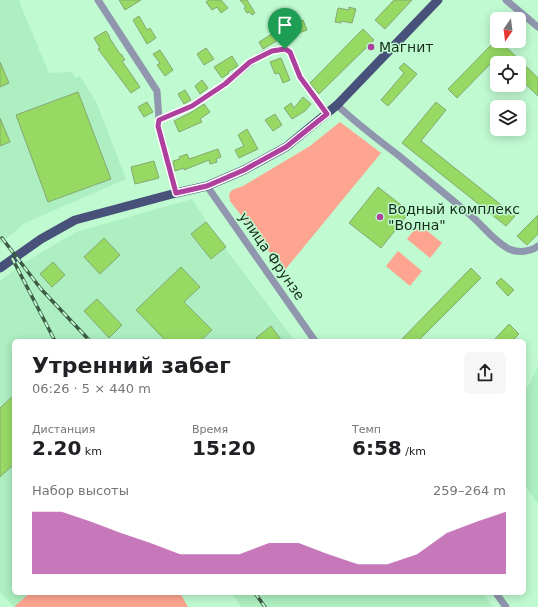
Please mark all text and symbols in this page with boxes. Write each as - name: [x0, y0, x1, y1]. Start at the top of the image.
- pin: [268, 8, 302, 49]
- north arrow: [490, 12, 526, 48]
- map controls: [490, 12, 526, 136]
- icon: arrive: [274, 14, 296, 36]
- place label: Магнит: [379, 39, 433, 55]
- marker: Магнит: [366, 42, 376, 52]
- button: locate: [490, 56, 526, 92]
- button: layers: [490, 100, 526, 136]
- place label: Водный комплекс "Волна": [388, 201, 520, 233]
- street label: улица Фрунзе: [236, 209, 308, 303]
- marker: Водный комплекс "Волна": [375, 212, 385, 222]
- button: share: [464, 352, 506, 394]
- text: Утренний забег: [32, 353, 231, 378]
- text: 06:26 · 5 × 440 m: [32, 381, 151, 396]
- text: Дистанция: [32, 423, 95, 436]
- text: Время: [192, 423, 228, 436]
- text: Темп: [352, 423, 381, 436]
- text: 2.20: [32, 436, 81, 460]
- text: 15:20: [192, 436, 256, 460]
- text: 6:58: [352, 436, 402, 460]
- text: km: [81, 445, 102, 458]
- text: /km: [402, 445, 426, 458]
- text: Набор высоты: [32, 483, 129, 498]
- text: 259–264 m: [433, 483, 506, 498]

